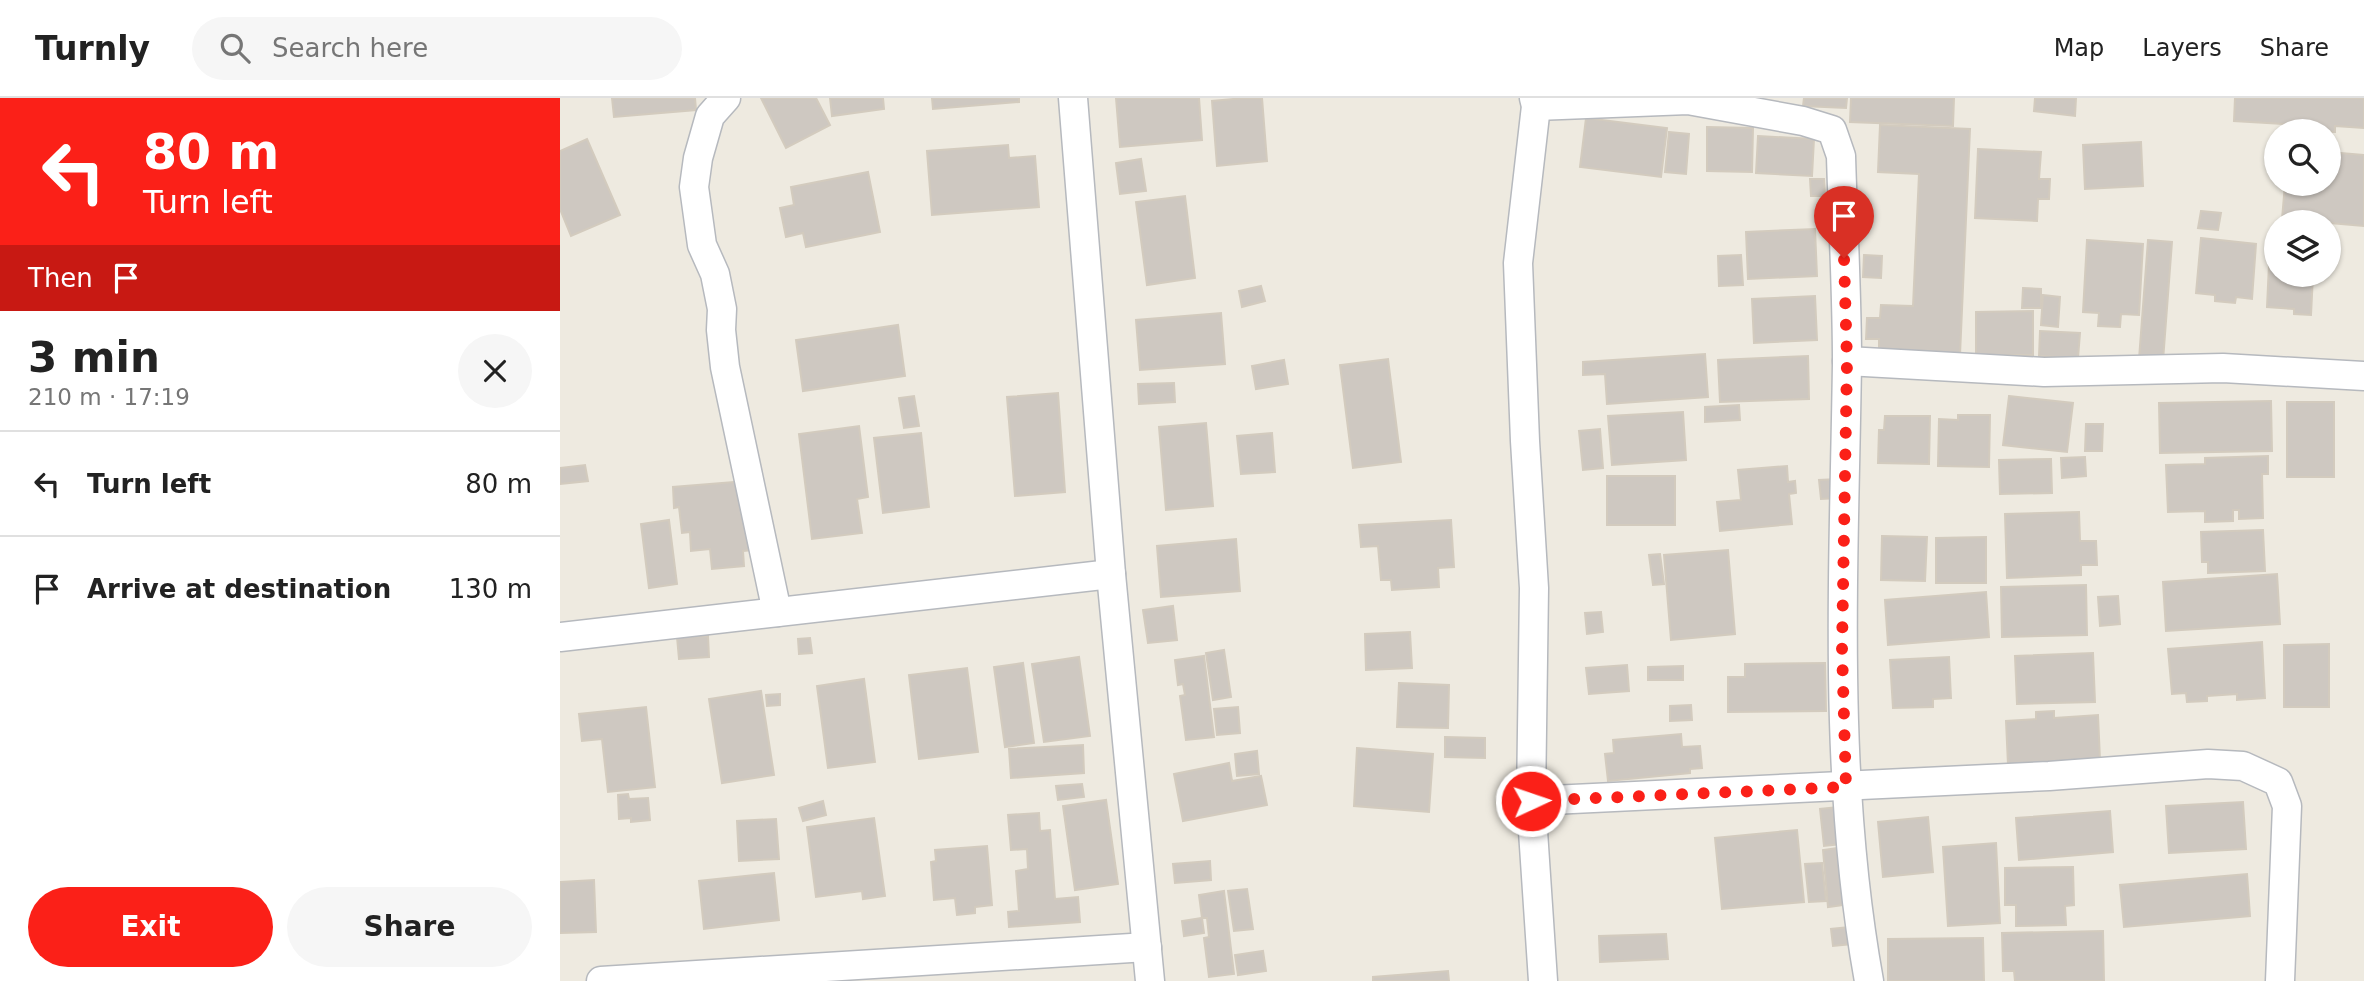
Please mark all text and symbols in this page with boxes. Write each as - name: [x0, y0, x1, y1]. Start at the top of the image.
- search box: [192, 17, 682, 80]
- text: Turnly: [35, 29, 150, 68]
- icon: search: [216, 29, 254, 67]
- text: Search here: [272, 33, 428, 63]
- text: Map: [2054, 34, 2104, 62]
- text: Layers: [2142, 34, 2222, 62]
- text: Share: [2260, 34, 2329, 62]
- map controls: [2264, 119, 2341, 287]
- button: search: [2264, 119, 2341, 196]
- text: 80 m: [143, 124, 279, 181]
- icon: left: [28, 126, 119, 217]
- text: Turn left: [143, 183, 273, 221]
- pin: [1814, 186, 1874, 258]
- icon: arrive: [1825, 197, 1863, 235]
- button: layers: [2264, 210, 2341, 287]
- icon: arrive: [107, 259, 145, 297]
- text: Then: [28, 263, 93, 293]
- text: 3 min: [28, 333, 160, 382]
- button: close: [458, 334, 532, 408]
- text: 210 m · 17:19: [28, 384, 190, 410]
- icon: left: [28, 465, 66, 503]
- text: Turn left: [87, 469, 211, 499]
- text: 80 m: [465, 469, 532, 499]
- icon: arrive: [28, 570, 66, 608]
- text: Arrive at destination: [87, 574, 391, 604]
- text: 130 m: [449, 574, 532, 604]
- position arrow: [1494, 764, 1568, 838]
- button: Exit: [28, 887, 273, 967]
- button: Share: [287, 887, 532, 967]

